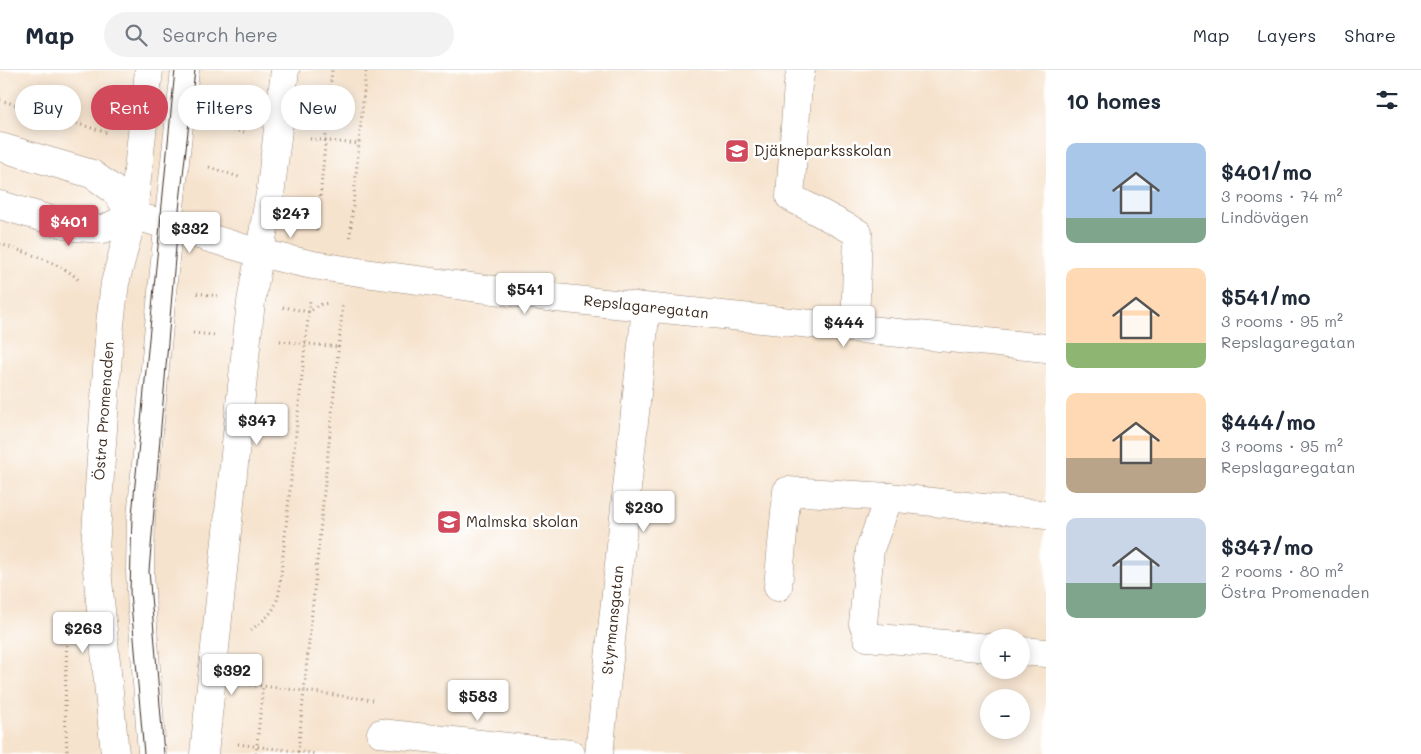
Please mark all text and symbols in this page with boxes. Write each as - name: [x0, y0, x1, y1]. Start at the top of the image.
- search box: [104, 12, 454, 57]
- text: Map: [25, 19, 74, 50]
- icon: search: [122, 21, 150, 49]
- text: Search here: [162, 22, 278, 47]
- text: Map: [1193, 23, 1229, 47]
- text: Layers: [1257, 23, 1316, 47]
- text: Share: [1344, 23, 1396, 47]
- chip: Buy: [15, 85, 81, 130]
- chip: Rent: [91, 85, 168, 130]
- chip: Filters: [178, 85, 271, 130]
- chip: New: [281, 85, 355, 130]
- icon: filters: [1373, 86, 1401, 114]
- text: 10 homes: [1066, 87, 1161, 114]
- school or university icon: Djäkneparksskolan: [724, 138, 750, 164]
- place label: Djäkneparksskolan: [754, 140, 891, 160]
- text: $401/mo: [1221, 158, 1312, 185]
- icon: home: [1106, 163, 1166, 223]
- text: 3 rooms · 74 m²: [1221, 185, 1342, 206]
- pin: $247: [261, 196, 321, 239]
- text: $247: [272, 202, 310, 223]
- pin: $401: [39, 204, 99, 247]
- text: Lindövägen: [1221, 206, 1309, 227]
- text: $401: [50, 210, 88, 231]
- pin: $332: [160, 212, 220, 254]
- text: $332: [171, 217, 209, 238]
- pin: $541: [495, 272, 555, 315]
- text: $541: [507, 278, 543, 299]
- text: $541/mo: [1221, 283, 1311, 310]
- icon: home: [1106, 288, 1166, 348]
- street label: Repslagaregatan: [583, 289, 710, 323]
- pin: $444: [814, 306, 874, 348]
- text: 3 rooms · 95 m²: [1221, 310, 1343, 331]
- text: $444: [824, 311, 864, 332]
- text: Repslagaregatan: [1221, 331, 1355, 352]
- street label: Östra Promenaden: [88, 341, 118, 481]
- pin: $347: [227, 404, 287, 446]
- text: $444/mo: [1221, 408, 1316, 435]
- text: $347: [238, 409, 276, 430]
- icon: home: [1106, 413, 1166, 473]
- text: 3 rooms · 95 m²: [1221, 435, 1343, 456]
- text: Repslagaregatan: [1221, 456, 1355, 477]
- pin: $230: [614, 490, 674, 533]
- text: $230: [625, 496, 663, 517]
- school or university icon: Malmska skolan: [436, 509, 462, 535]
- place label: Malmska skolan: [466, 511, 578, 531]
- text: $347/mo: [1221, 533, 1313, 560]
- icon: home: [1106, 538, 1166, 598]
- text: 2 rooms · 80 m²: [1221, 560, 1343, 581]
- street label: Styrmansgatan: [596, 564, 628, 675]
- text: Östra Promenaden: [1221, 581, 1369, 602]
- pin: $263: [53, 612, 113, 654]
- text: $263: [64, 617, 102, 638]
- map controls: [980, 629, 1030, 739]
- button: +: [980, 629, 1030, 679]
- pin: $392: [202, 654, 262, 696]
- text: $392: [213, 659, 251, 680]
- pin: $583: [448, 680, 508, 722]
- text: $583: [459, 685, 497, 706]
- button: −: [980, 689, 1030, 739]

